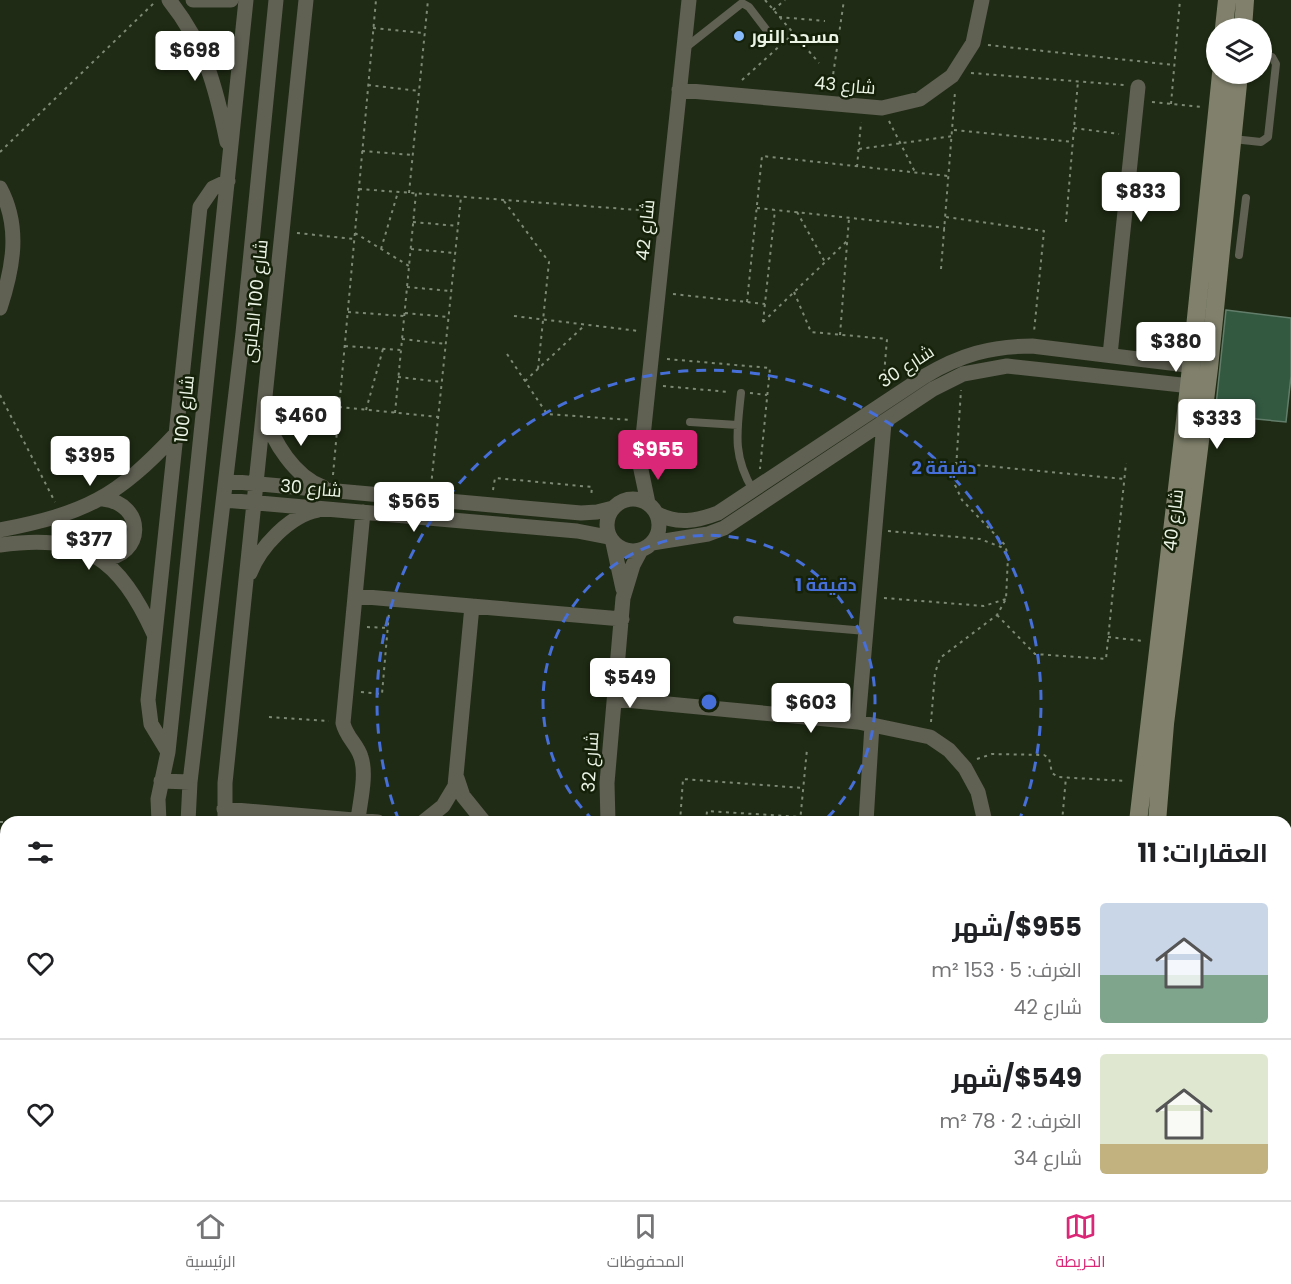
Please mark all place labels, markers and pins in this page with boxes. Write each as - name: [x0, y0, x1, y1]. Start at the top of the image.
- place label: مسجد النور: [750, 24, 839, 49]
- marker: مسجد النور: [732, 29, 746, 43]
- pin: $698: [159, 31, 231, 82]
- pin: $833: [1105, 172, 1177, 223]
- pin: $380: [1140, 322, 1212, 373]
- pin: $460: [265, 396, 337, 447]
- pin: $333: [1181, 399, 1253, 450]
- pin: $955: [622, 430, 694, 481]
- pin: $395: [54, 436, 126, 487]
- pin: $565: [378, 482, 450, 533]
- pin: $377: [53, 520, 125, 571]
- pin: $549: [594, 658, 666, 709]
- pin: $603: [775, 683, 847, 734]
- centre of rings: [699, 692, 719, 712]

